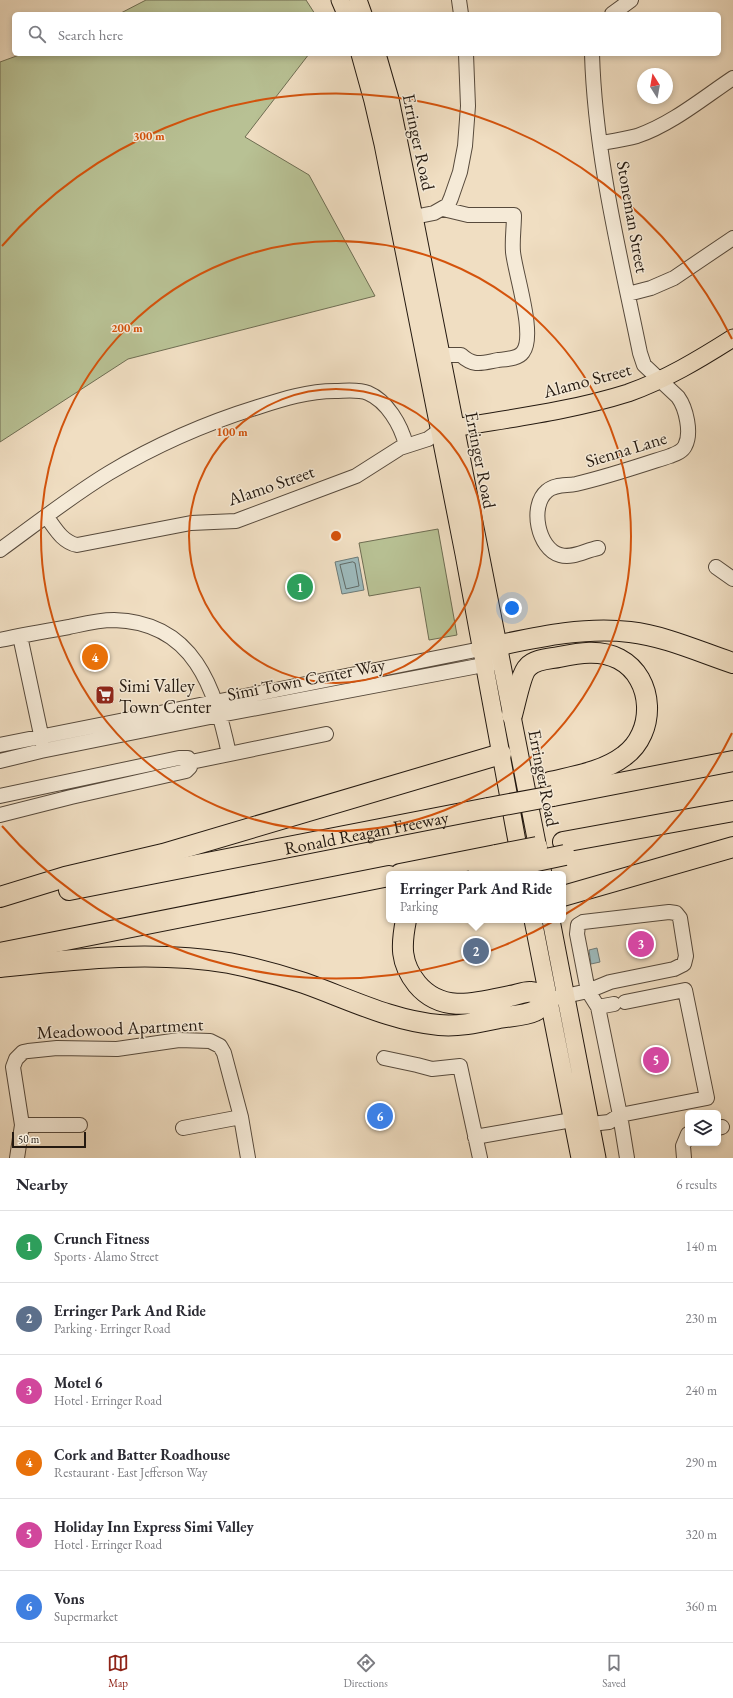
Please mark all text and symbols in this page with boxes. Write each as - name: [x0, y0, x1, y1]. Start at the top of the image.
- search box: [12, 12, 721, 56]
- icon: search: [26, 23, 48, 45]
- text: Search here: [58, 25, 123, 44]
- north arrow: [637, 68, 673, 104]
- street label: Erringer Road: [398, 92, 441, 193]
- text: 300 m: [133, 128, 165, 144]
- street label: Stoneman Street: [612, 159, 654, 275]
- text: 200 m: [111, 320, 143, 336]
- street label: Alamo Street: [540, 357, 634, 403]
- street label: Erringer Road: [460, 410, 502, 511]
- text: 100 m: [216, 424, 248, 440]
- street label: Sienna Lane: [583, 426, 669, 472]
- street label: Alamo Street: [224, 459, 318, 511]
- centre of rings: [329, 529, 343, 543]
- pin: 1: [287, 572, 313, 602]
- your location: [502, 598, 522, 618]
- pin: 4: [82, 642, 108, 672]
- street label: Simi Town Center Way: [225, 652, 387, 706]
- place label: Simi Valley Town Center: [119, 674, 211, 718]
- supermarket icon: Simi Valley Town Center: [94, 684, 116, 706]
- street label: Erringer Road: [523, 728, 565, 829]
- street label: Ronald Reagan Freeway: [282, 804, 451, 859]
- popup: [386, 871, 566, 923]
- text: Erringer Park And Ride: [400, 879, 552, 898]
- text: Parking: [400, 898, 438, 915]
- pin: 3: [628, 929, 654, 959]
- pin: 2: [463, 936, 489, 966]
- street label: Meadowood Apartment: [36, 1012, 204, 1044]
- pin: 5: [643, 1045, 669, 1075]
- pin: 6: [367, 1101, 393, 1131]
- map controls: [685, 1110, 721, 1146]
- button: layers: [685, 1110, 721, 1146]
- scale bar: [12, 1130, 86, 1149]
- text: 50 m: [18, 1132, 39, 1146]
- text: Nearby: [16, 1173, 68, 1195]
- text: 6 results: [676, 1176, 717, 1193]
- text: Crunch Fitness: [54, 1229, 149, 1248]
- text: 1: [26, 1238, 32, 1255]
- text: 140 m: [686, 1238, 717, 1255]
- text: Sports · Alamo Street: [54, 1248, 159, 1265]
- text: Erringer Park And Ride: [54, 1301, 206, 1320]
- text: 2: [26, 1310, 32, 1327]
- text: 230 m: [686, 1310, 717, 1327]
- text: Parking · Erringer Road: [54, 1320, 171, 1337]
- text: Motel 6: [54, 1373, 103, 1392]
- text: 3: [26, 1382, 32, 1399]
- text: 240 m: [686, 1382, 717, 1399]
- text: Hotel · Erringer Road: [54, 1392, 162, 1409]
- text: Cork and Batter Roadhouse: [54, 1445, 230, 1464]
- text: 4: [26, 1454, 32, 1471]
- text: 290 m: [686, 1454, 717, 1471]
- text: Restaurant · East Jefferson Way: [54, 1464, 208, 1481]
- text: Holiday Inn Express Simi Valley: [54, 1517, 254, 1536]
- text: 5: [26, 1526, 32, 1543]
- text: 320 m: [686, 1526, 717, 1543]
- text: Hotel · Erringer Road: [54, 1536, 162, 1553]
- text: Vons: [54, 1589, 84, 1608]
- text: 6: [26, 1598, 32, 1615]
- text: 360 m: [686, 1598, 717, 1615]
- text: Supermarket: [54, 1608, 118, 1625]
- tab: Map: [107, 1652, 129, 1690]
- tab: Directions: [344, 1652, 388, 1690]
- tab: Saved: [602, 1652, 626, 1690]

